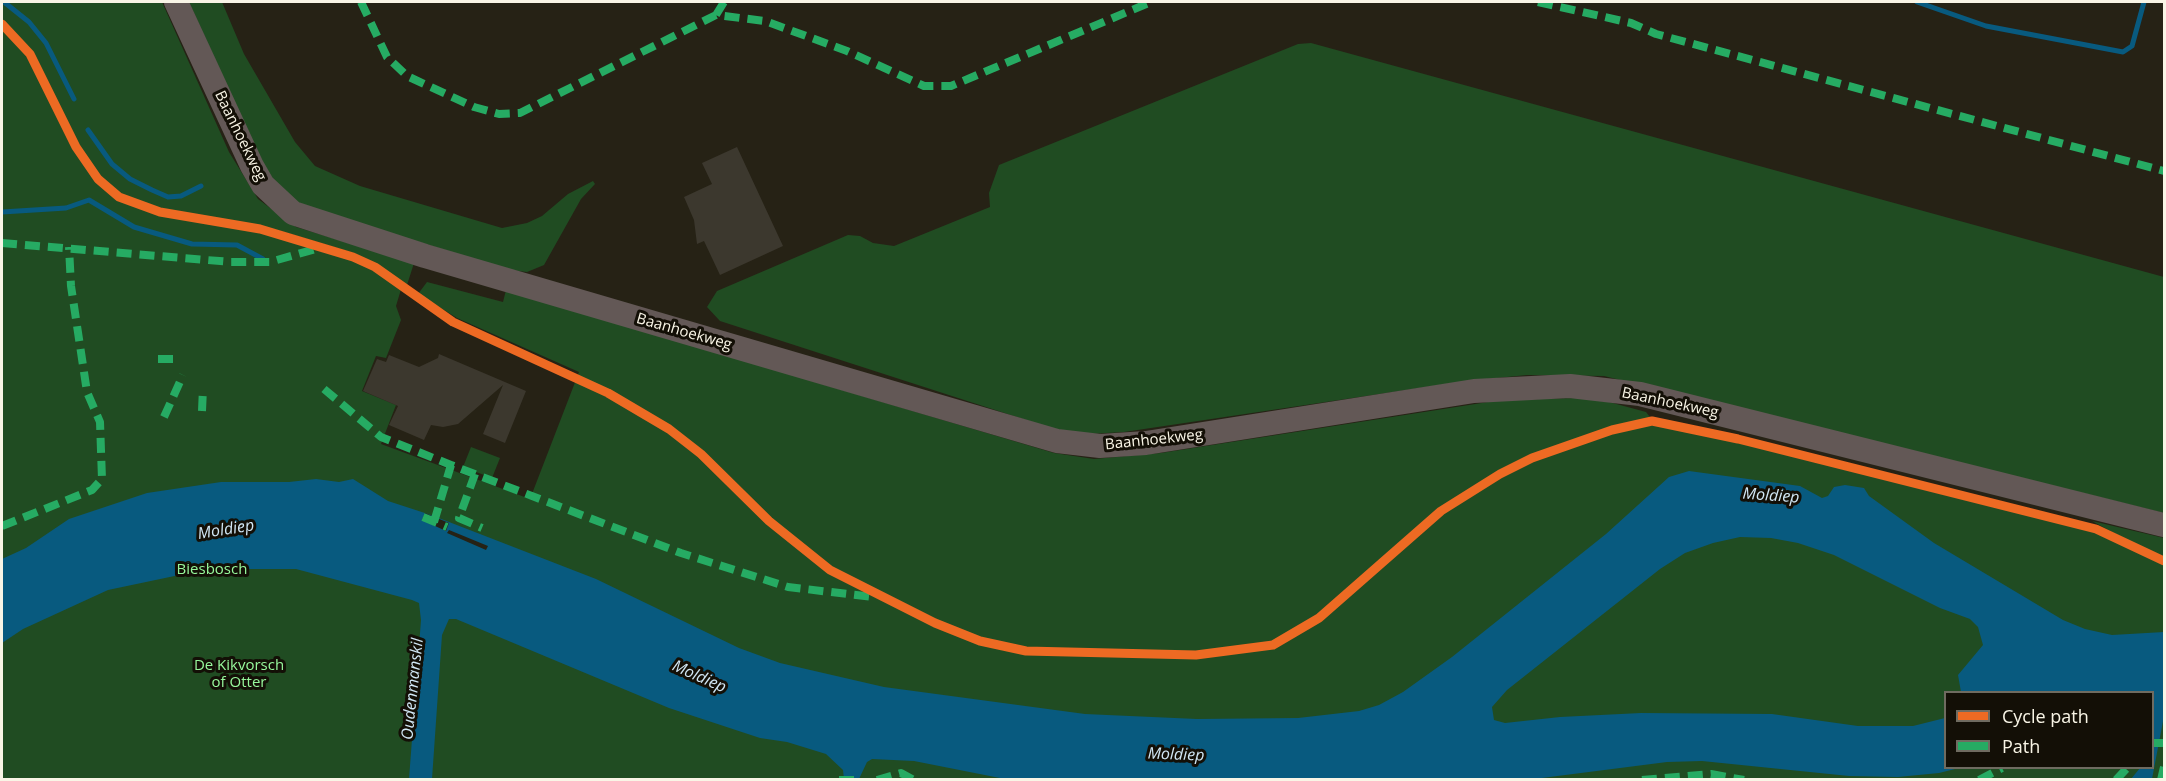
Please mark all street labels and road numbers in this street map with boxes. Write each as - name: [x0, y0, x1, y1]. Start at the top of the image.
- street label: Baanhoekweg: [210, 88, 270, 184]
- street label: Baanhoekweg: [634, 310, 734, 354]
- street label: Baanhoekweg: [1620, 384, 1720, 422]
- street label: Baanhoekweg: [1104, 426, 1204, 454]

